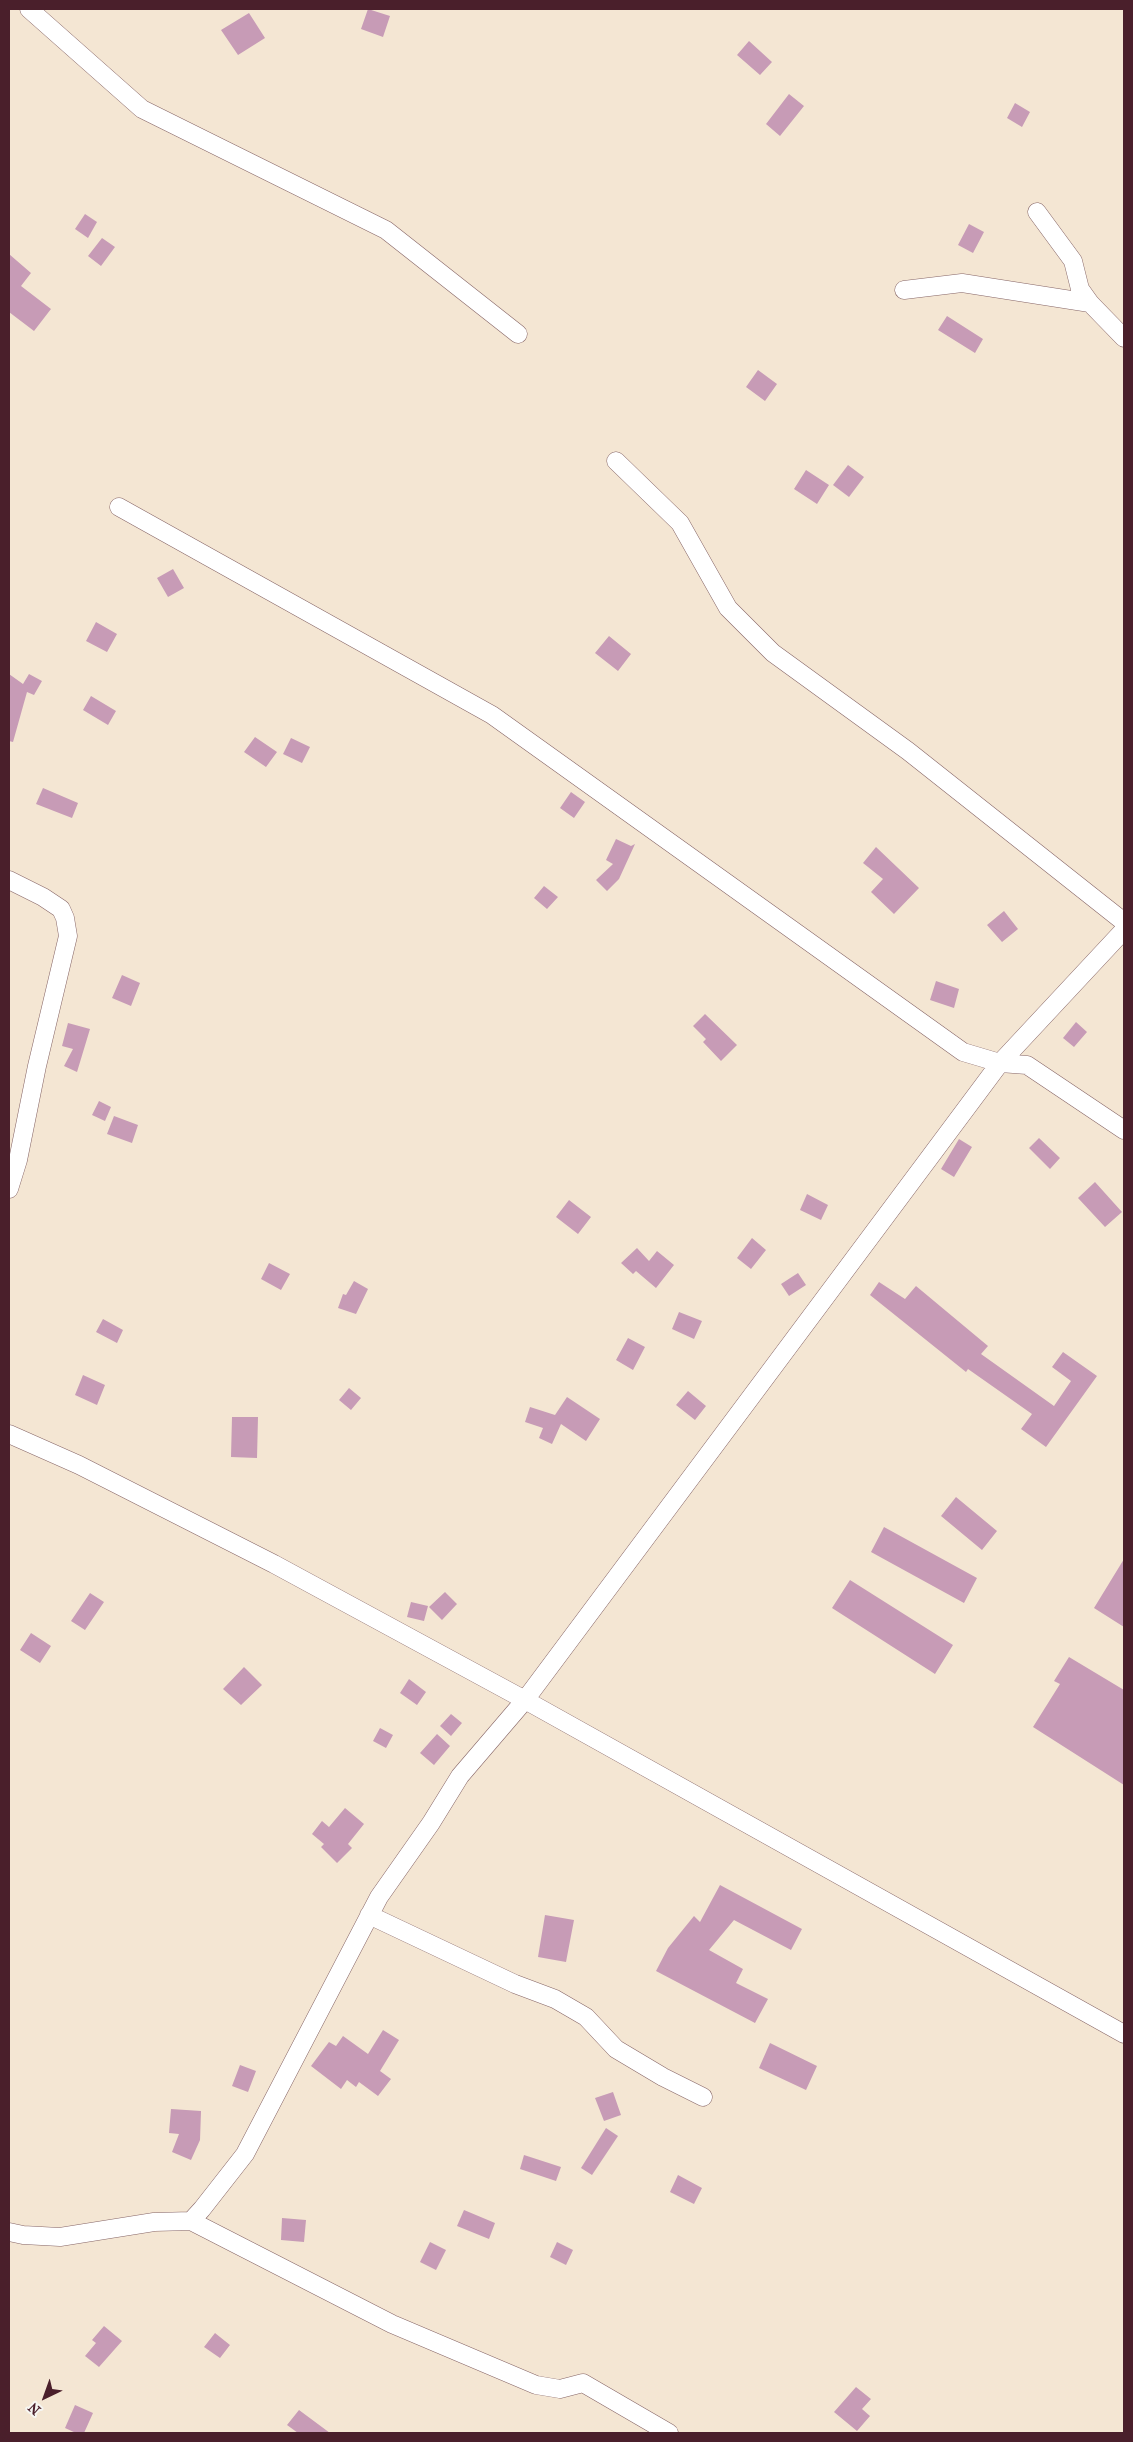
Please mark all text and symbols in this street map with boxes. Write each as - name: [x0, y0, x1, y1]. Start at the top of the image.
- north arrow: [20, 2372, 70, 2422]
- text: N: [25, 2399, 44, 2418]

